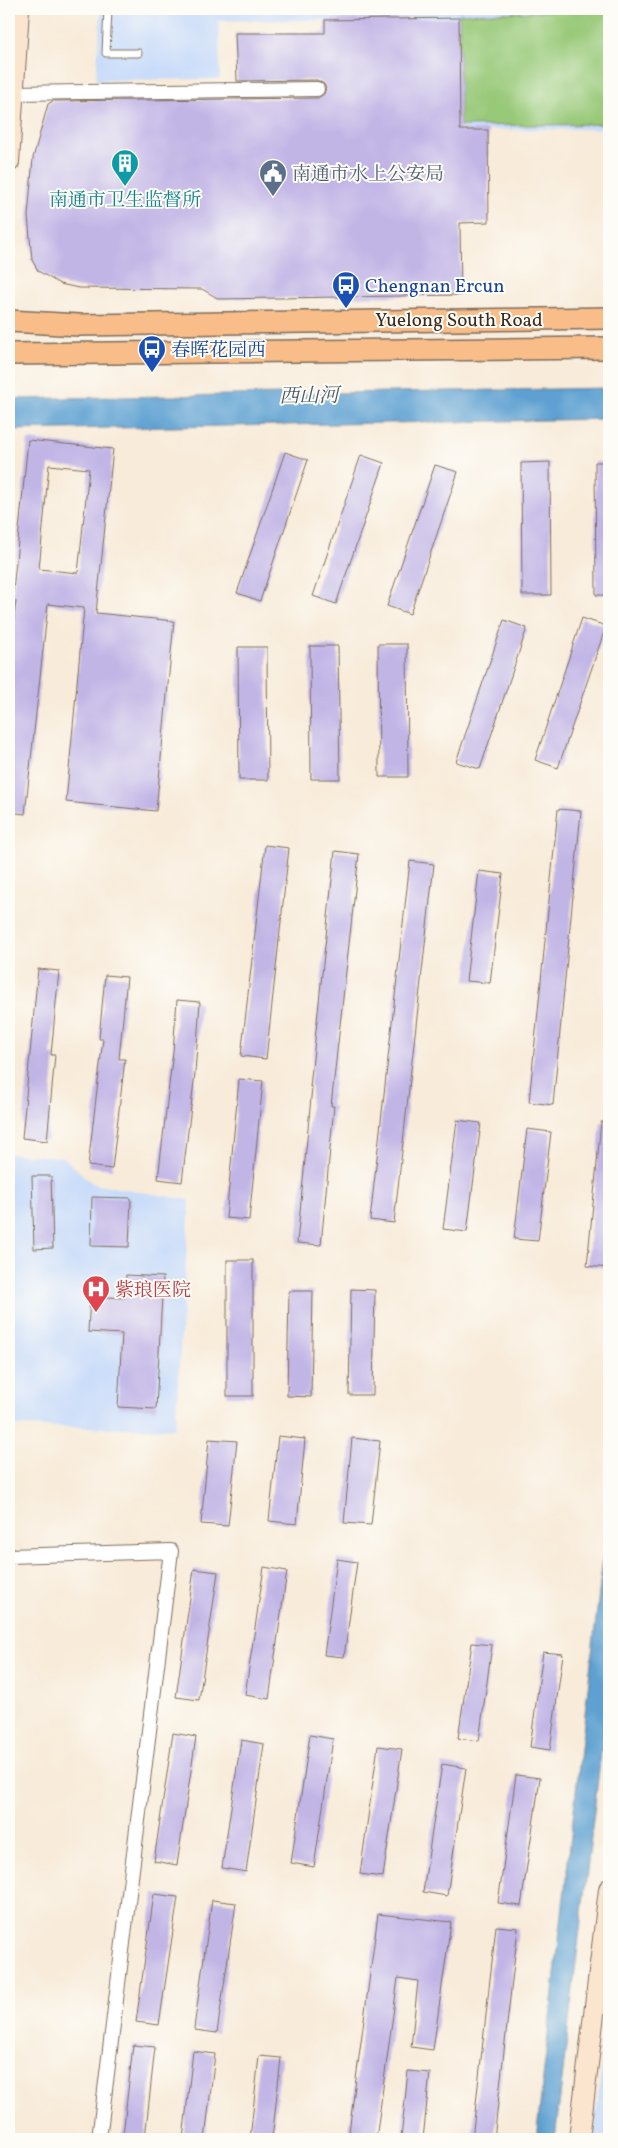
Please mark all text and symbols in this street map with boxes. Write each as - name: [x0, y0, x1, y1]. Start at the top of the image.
- building icon: 南通市卫生监督所: [110, 148, 140, 187]
- public building icon: 南通市水上公安局: [258, 158, 288, 197]
- place label: 南通市水上公安局: [292, 162, 444, 188]
- place label: 南通市卫生监督所: [49, 188, 201, 214]
- bus stop icon: Chengnan Ercun: [331, 270, 361, 309]
- place label: Chengnan Ercun: [365, 274, 505, 300]
- street label: Yuelong South Road: [375, 308, 543, 334]
- bus stop icon: 春晖花园西: [137, 334, 167, 373]
- place label: 春晖花园西: [171, 338, 266, 364]
- water label: 西山河: [279, 382, 342, 412]
- hospital icon: 紫琅医院: [81, 1274, 111, 1313]
- place label: 紫琅医院: [115, 1278, 191, 1304]

